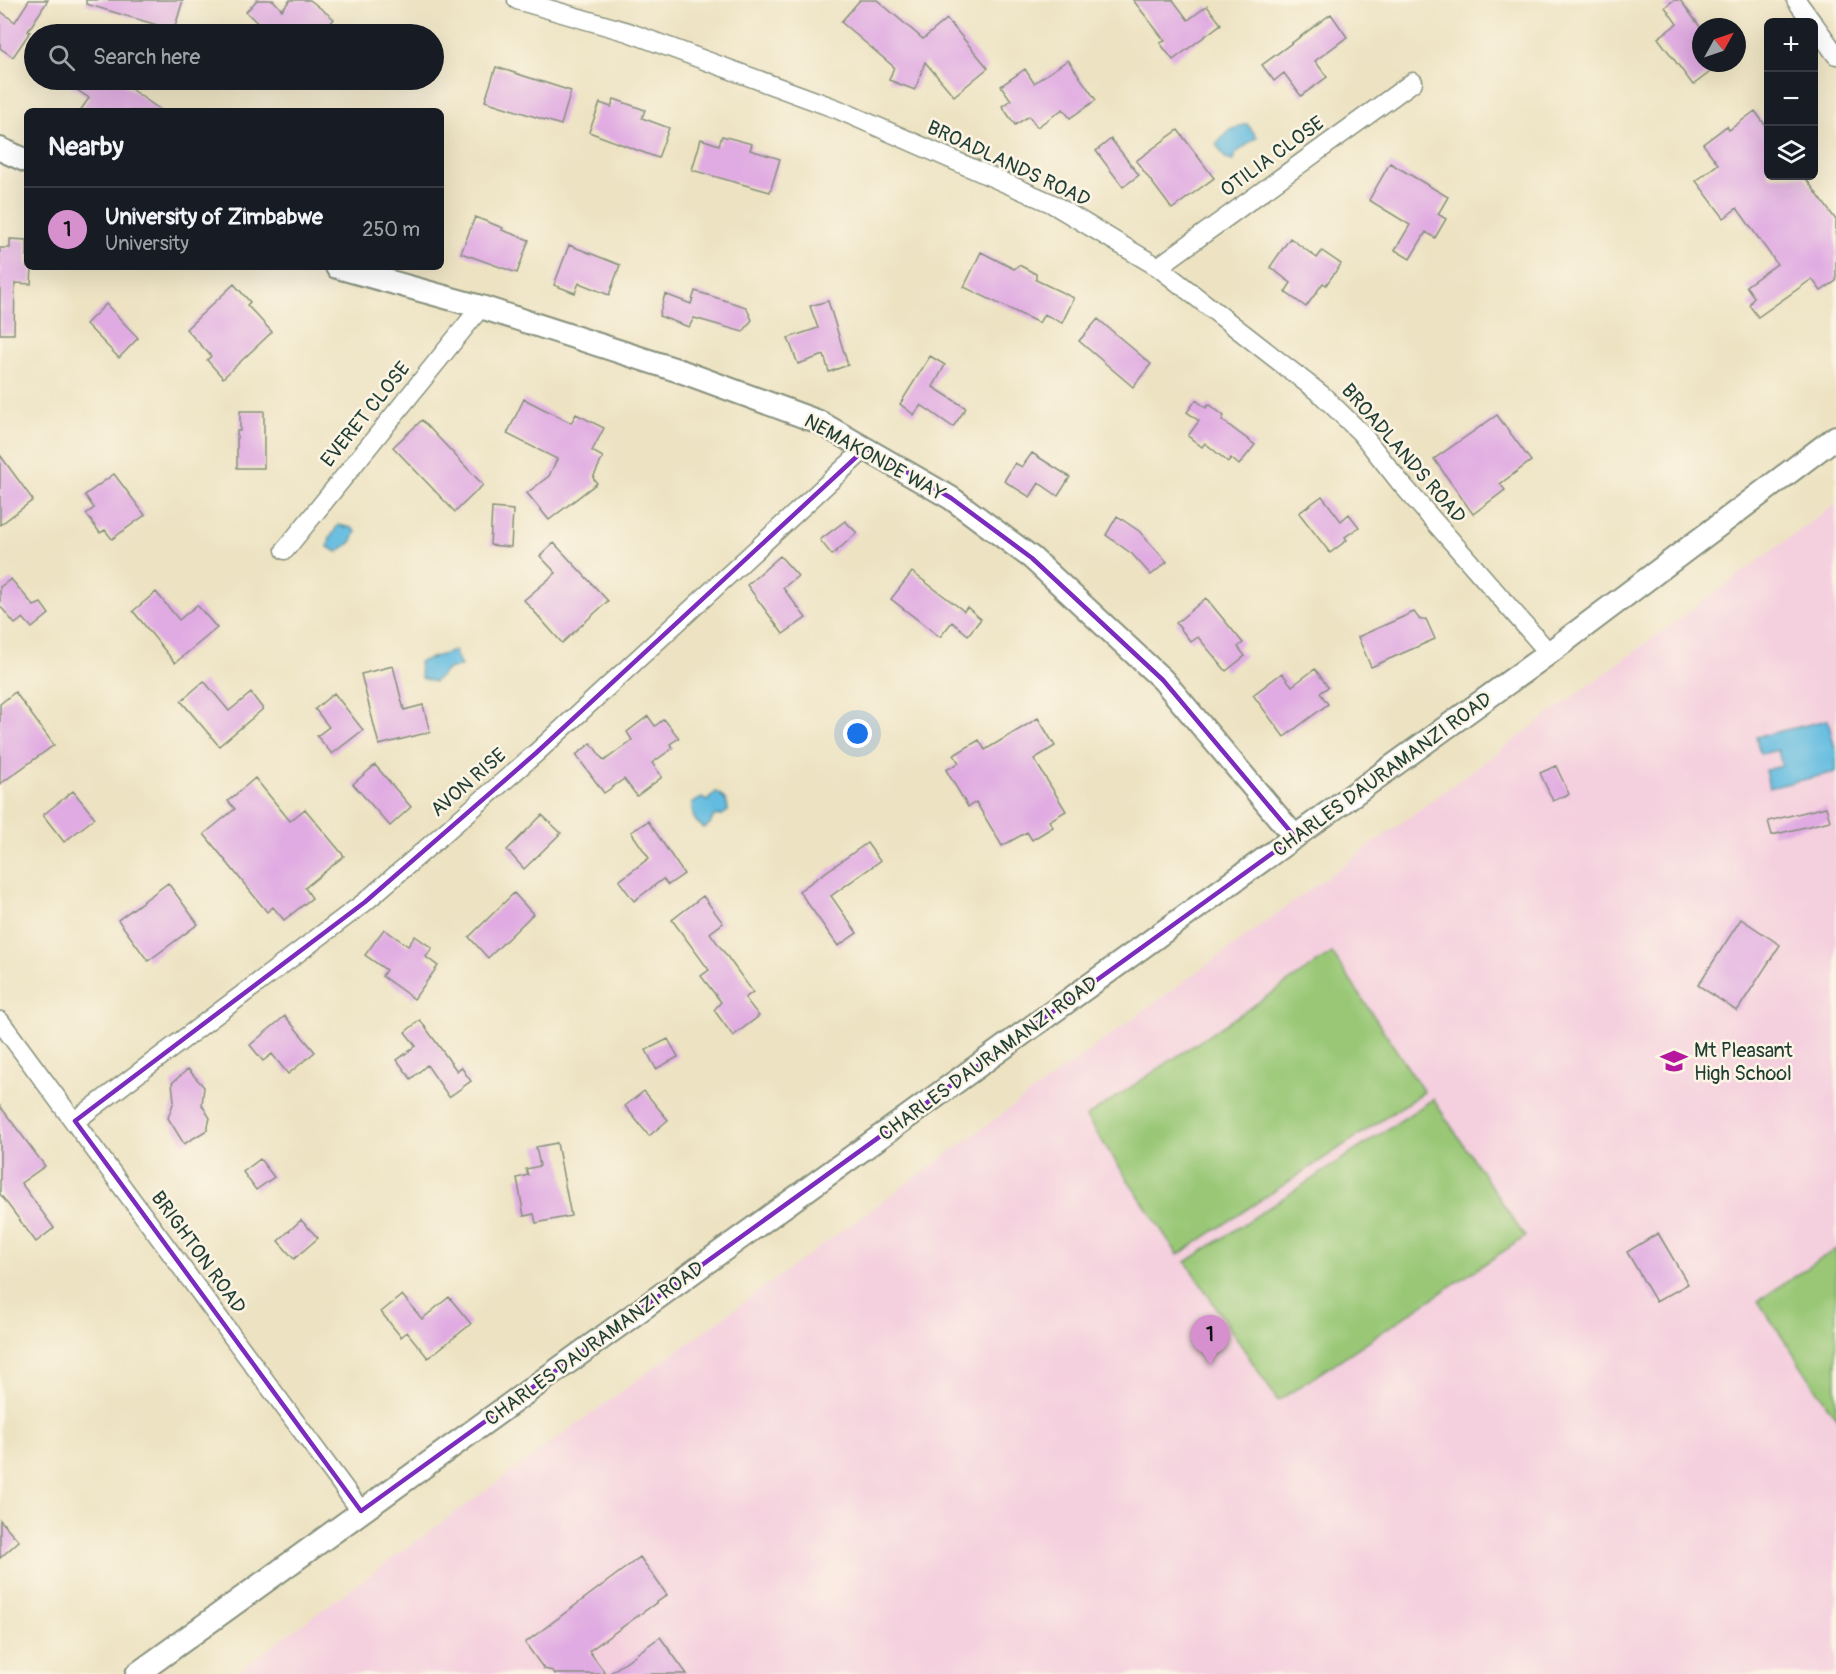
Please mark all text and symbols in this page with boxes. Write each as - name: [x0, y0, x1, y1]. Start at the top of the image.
- north arrow: [1692, 18, 1746, 72]
- map controls: [1764, 18, 1818, 180]
- button: +: [1764, 18, 1818, 72]
- search box: [24, 24, 444, 90]
- icon: search: [45, 41, 78, 74]
- text: Search here: [93, 43, 200, 71]
- button: −: [1764, 72, 1818, 126]
- street label: OTILIA CLOSE: [1216, 110, 1329, 202]
- street label: BROADLANDS ROAD: [923, 115, 1094, 212]
- button: layers: [1764, 126, 1818, 180]
- text: Nearby: [48, 131, 124, 163]
- text: University of Zimbabwe: [105, 203, 323, 231]
- text: 1: [64, 217, 71, 242]
- text: 250 m: [362, 217, 420, 242]
- text: University: [105, 231, 189, 256]
- street label: EVERET CLOSE: [315, 356, 416, 472]
- street label: BROADLANDS ROAD: [1336, 378, 1471, 528]
- street label: NEMAKONDE WAY: [800, 408, 950, 507]
- street label: CHARLES DAURAMANZI ROAD: [1268, 686, 1497, 862]
- your location: [843, 719, 872, 748]
- street label: AVON RISE: [425, 743, 511, 822]
- street label: CHARLES DAURAMANZI ROAD: [874, 970, 1103, 1146]
- place label: Mt Pleasant High School: [1694, 1038, 1794, 1086]
- school or university icon: Mt Pleasant High School: [1659, 1046, 1689, 1076]
- street label: BRIGHTON ROAD: [146, 1186, 251, 1319]
- street label: CHARLES DAURAMANZI ROAD: [480, 1255, 709, 1431]
- pin: 1: [1190, 1316, 1230, 1365]

